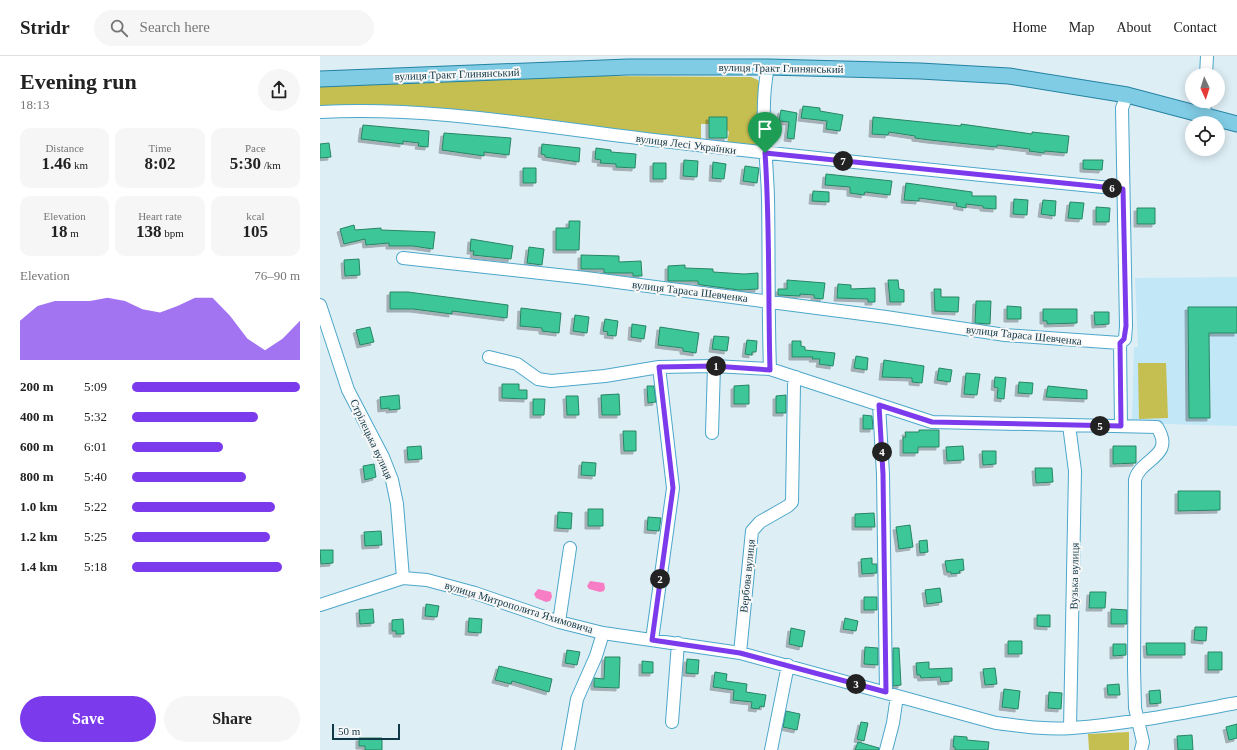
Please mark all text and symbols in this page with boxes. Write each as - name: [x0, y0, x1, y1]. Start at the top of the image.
- search box: [94, 10, 374, 46]
- text: Stridr: [20, 17, 70, 38]
- icon: search: [108, 17, 130, 39]
- text: Search here: [140, 19, 210, 35]
- text: Home: [1013, 20, 1047, 35]
- text: Map: [1069, 20, 1094, 35]
- text: About: [1116, 20, 1151, 35]
- text: Contact: [1173, 20, 1217, 35]
- street label: вулиця Тракт Глинянський: [718, 61, 844, 75]
- street label: вулиця Тракт Глинянський: [394, 66, 520, 82]
- north arrow: [1185, 68, 1225, 108]
- map controls: [1185, 68, 1225, 156]
- text: Evening run: [20, 69, 137, 94]
- button: share: [258, 69, 300, 111]
- text: 18:13: [20, 97, 50, 112]
- pin: [748, 112, 782, 153]
- button: locate: [1185, 116, 1225, 156]
- icon: arrive: [754, 118, 776, 140]
- street label: вулиця Лесі Українки: [635, 132, 737, 156]
- text: Distance: [45, 142, 84, 154]
- text: Time: [149, 142, 171, 154]
- text: Pace: [245, 142, 266, 154]
- pin: 7: [833, 151, 853, 171]
- text: 1.46: [41, 154, 71, 173]
- text: 8:02: [144, 154, 176, 173]
- text: 5:30: [230, 154, 261, 173]
- text: 7: [840, 155, 846, 167]
- text: km: [71, 159, 88, 171]
- text: /km: [261, 159, 281, 171]
- pin: 6: [1102, 178, 1122, 198]
- text: 6: [1109, 182, 1115, 194]
- text: Elevation: [44, 210, 86, 222]
- text: Heart rate: [138, 210, 182, 222]
- text: kcal: [246, 210, 264, 222]
- text: 18: [51, 222, 68, 241]
- text: 138: [136, 222, 162, 241]
- text: 105: [243, 222, 268, 241]
- text: m: [68, 227, 79, 239]
- text: bpm: [162, 227, 184, 239]
- text: Elevation: [20, 268, 70, 283]
- text: 76–90 m: [254, 268, 300, 283]
- street label: вулиця Тараса Шевченка: [632, 278, 749, 304]
- street label: вулиця Тараса Шевченка: [965, 323, 1083, 347]
- pin: 1: [706, 356, 726, 376]
- text: 1: [713, 360, 719, 372]
- text: 200 m: [20, 379, 54, 394]
- text: 5:09: [84, 379, 107, 394]
- street label: Стрілецька вулиця: [348, 397, 396, 481]
- text: 400 m: [20, 409, 54, 424]
- text: 5:32: [84, 409, 107, 424]
- pin: 5: [1090, 416, 1110, 436]
- text: 5: [1097, 420, 1103, 432]
- text: 600 m: [20, 439, 54, 454]
- text: 6:01: [84, 439, 107, 454]
- pin: 4: [872, 442, 892, 462]
- text: 4: [879, 446, 885, 458]
- text: 800 m: [20, 469, 54, 484]
- text: 5:40: [84, 469, 107, 484]
- text: 1.0 km: [20, 499, 58, 514]
- text: 5:22: [84, 499, 107, 514]
- text: 1.2 km: [20, 529, 58, 544]
- text: 5:25: [84, 529, 107, 544]
- street label: Вербова вулиця: [737, 539, 757, 613]
- street label: Вузька вулиця: [1067, 542, 1081, 610]
- text: 1.4 km: [20, 559, 58, 574]
- text: 5:18: [84, 559, 107, 574]
- pin: 2: [650, 569, 670, 589]
- text: 2: [657, 573, 663, 585]
- street label: вулиця Митрополита Яхимовича: [443, 579, 595, 635]
- pin: 3: [846, 674, 866, 694]
- text: 3: [853, 678, 859, 690]
- button: Save: [20, 696, 156, 742]
- button: Share: [164, 696, 300, 742]
- scale bar: [332, 722, 400, 741]
- text: 50 m: [338, 725, 360, 737]

